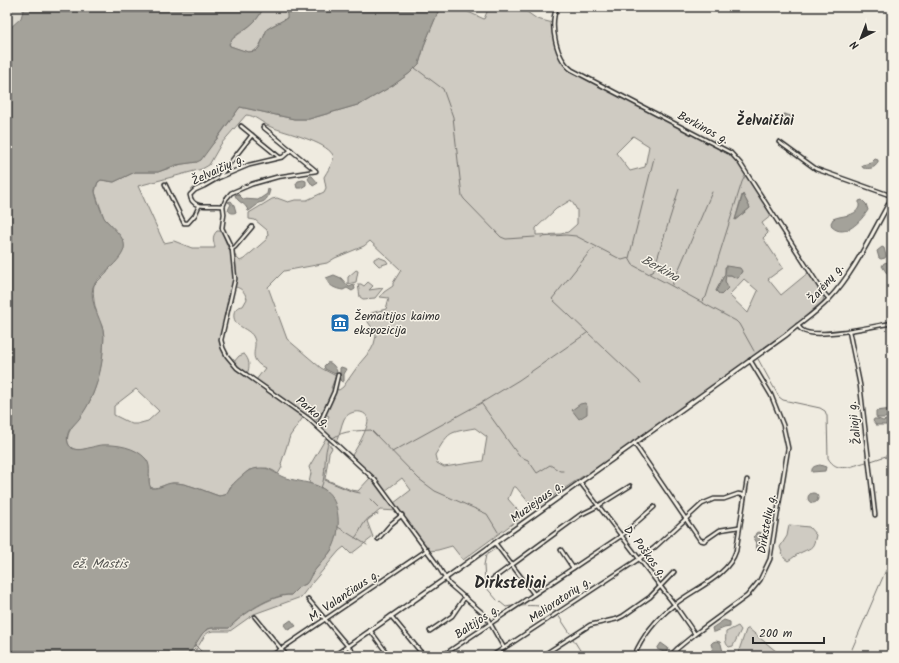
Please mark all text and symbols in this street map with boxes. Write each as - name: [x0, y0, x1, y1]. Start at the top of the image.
- north arrow: [841, 18, 881, 58]
- text: N: [846, 36, 864, 54]
- street label: Berkinos g.: [674, 107, 732, 150]
- district label: Želvaičiai: [736, 110, 794, 132]
- street label: Želvaičių g.: [188, 149, 248, 191]
- water label: Berkina: [637, 250, 684, 288]
- street label: Žarėnų g.: [803, 259, 849, 308]
- place label: Žemaitijos kaimo ekspozicija: [354, 307, 440, 340]
- museum icon: Žemaitijos kaimo ekspozicija: [329, 312, 351, 334]
- street label: Parko g.: [291, 392, 335, 432]
- street label: Žalioji g.: [843, 400, 867, 446]
- street label: Muziejaus g.: [506, 476, 568, 528]
- street label: Dirkstelių g.: [752, 493, 782, 555]
- street label: D. Poškos g.: [618, 522, 672, 582]
- water label: ež. Mastis: [72, 554, 129, 575]
- street label: M. Valančiaus g.: [305, 565, 384, 627]
- district label: Dirksteliai: [474, 571, 547, 596]
- street label: Melioratorių g.: [525, 572, 595, 628]
- street label: Baltijos g.: [451, 600, 503, 644]
- scale bar: [753, 619, 824, 645]
- text: 200 m: [759, 624, 793, 643]

